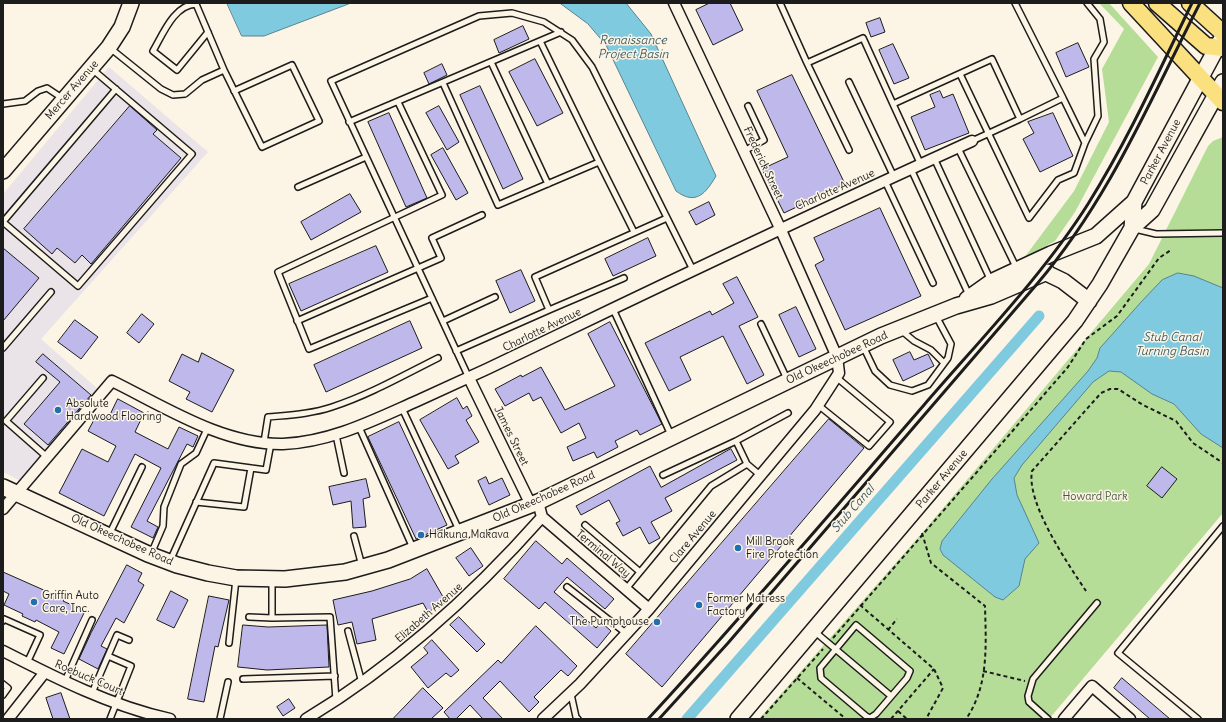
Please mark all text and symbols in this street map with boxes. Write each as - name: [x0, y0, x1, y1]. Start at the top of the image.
- water label: Renaissance Project Basin: [598, 34, 668, 62]
- street label: Mercer Avenue: [43, 58, 101, 122]
- street label: Parker Avenue: [1138, 117, 1184, 187]
- street label: Frederick Street: [740, 125, 786, 201]
- street label: Charlotte Avenue: [793, 167, 877, 213]
- street label: Charlotte Avenue: [501, 305, 583, 355]
- street label: Old Okeechobee Road: [784, 329, 890, 387]
- water label: Stub Canal Turning Basin: [1135, 331, 1209, 359]
- place label: Absolute Hardwood Flooring: [66, 397, 162, 423]
- street label: James Street: [491, 404, 531, 468]
- marker: Absolute Hardwood Flooring: [53, 405, 63, 415]
- street label: Parker Avenue: [914, 447, 970, 511]
- street label: Old Okeechobee Road: [491, 469, 597, 525]
- water label: Stub Canal: [828, 482, 878, 536]
- park label: Howard Park: [1062, 490, 1128, 504]
- street label: Clare Avenue: [667, 508, 719, 566]
- street label: Old Okeechobee Road: [69, 512, 175, 568]
- street label: Terminal Way: [573, 527, 633, 581]
- place label: Hakuna Makava: [429, 528, 509, 542]
- marker: Hakuna Makava: [416, 530, 426, 540]
- place label: Mill Brook Fire Protection: [746, 535, 818, 561]
- marker: Mill Brook Fire Protection: [733, 543, 743, 553]
- street label: Elizabeth Avenue: [393, 580, 465, 646]
- place label: Griffin Auto Care, Inc.: [42, 589, 99, 615]
- place label: Former Matress Factory: [707, 592, 785, 618]
- marker: Griffin Auto Care, Inc.: [29, 597, 39, 607]
- marker: Former Matress Factory: [694, 600, 704, 610]
- place label: The Pumphouse: [570, 615, 649, 629]
- marker: The Pumphouse: [652, 617, 662, 627]
- street label: Roebuck Court: [53, 658, 125, 698]

